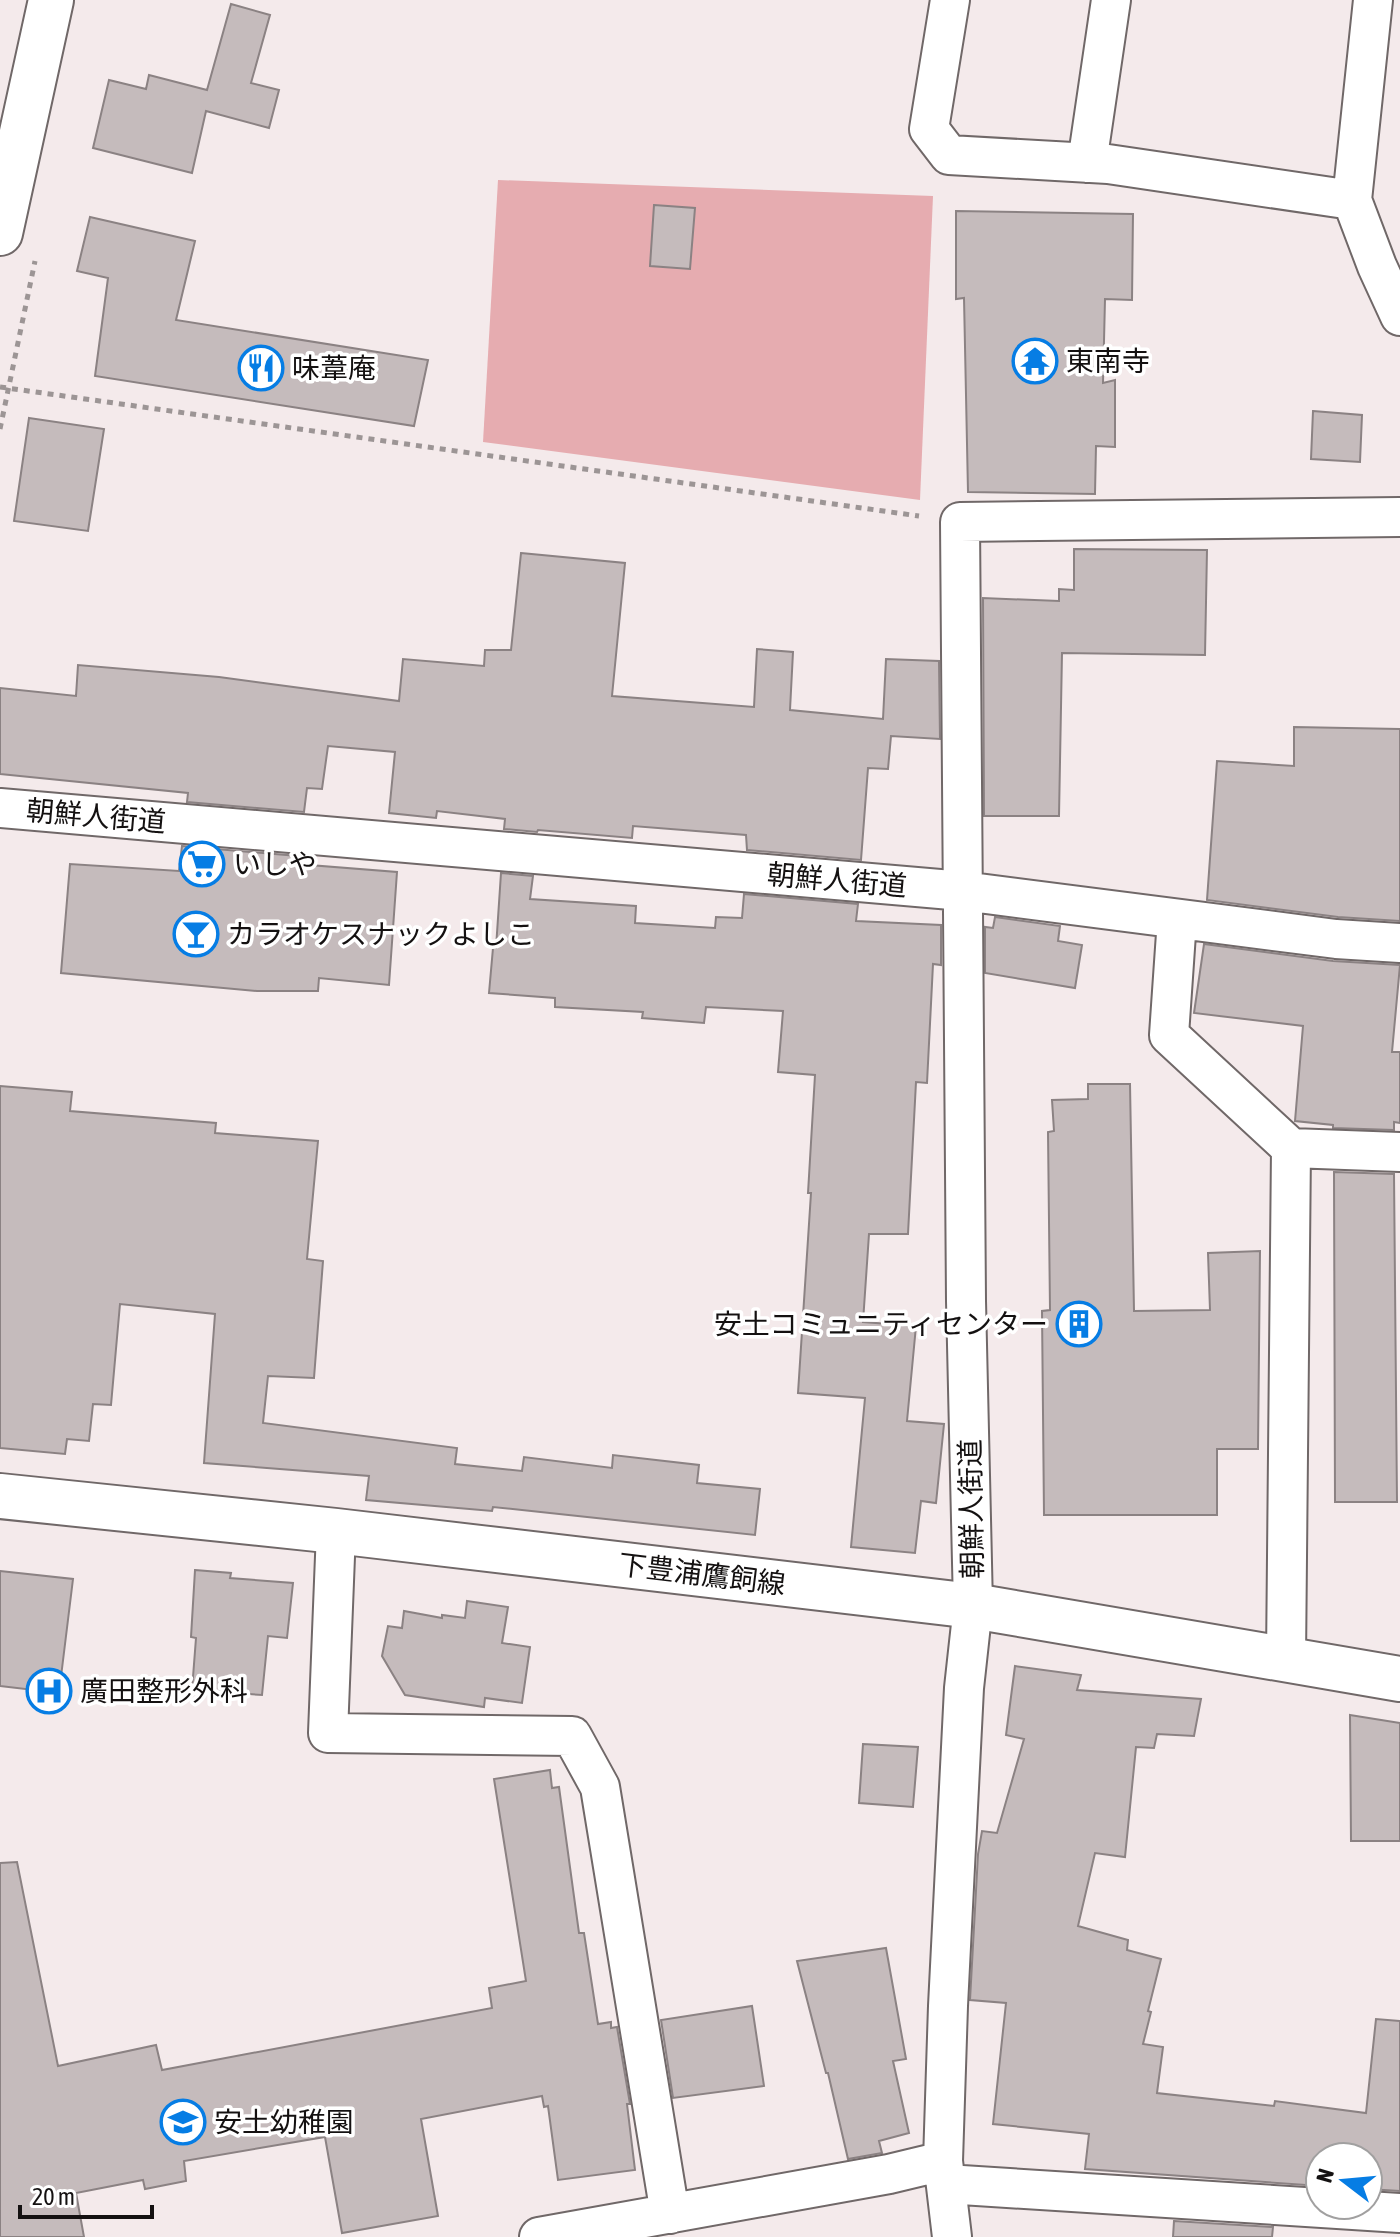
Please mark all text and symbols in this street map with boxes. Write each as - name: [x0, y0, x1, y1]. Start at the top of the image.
- temple icon: 東南寺: [1011, 337, 1059, 385]
- restaurant icon: 味葦庵: [237, 344, 285, 392]
- place label: 東南寺: [1066, 345, 1150, 377]
- place label: 味葦庵: [292, 352, 376, 384]
- street label: 朝鮮人街道: [25, 794, 167, 838]
- supermarket icon: いしや: [178, 840, 226, 888]
- place label: いしや: [233, 848, 317, 880]
- street label: 朝鮮人街道: [766, 858, 908, 902]
- bar icon: カラオケスナックよしこ: [172, 910, 220, 958]
- place label: カラオケスナックよしこ: [227, 918, 535, 950]
- building icon: 安土コミュニティセンター: [1055, 1300, 1103, 1348]
- place label: 安土コミュニティセンター: [714, 1308, 1048, 1340]
- street label: 朝鮮人街道: [954, 1439, 988, 1579]
- street label: 下豊浦鷹飼線: [617, 1548, 787, 1600]
- hospital icon: 廣田整形外科: [25, 1667, 73, 1715]
- place label: 廣田整形外科: [80, 1675, 248, 1707]
- school or university icon: 安土幼稚園: [159, 2098, 207, 2146]
- place label: 安土幼稚園: [214, 2106, 354, 2138]
- north arrow: [1304, 2141, 1384, 2221]
- text: N: [1310, 2166, 1339, 2185]
- scale bar: [20, 2169, 152, 2219]
- text: 20 m: [32, 2183, 75, 2210]

